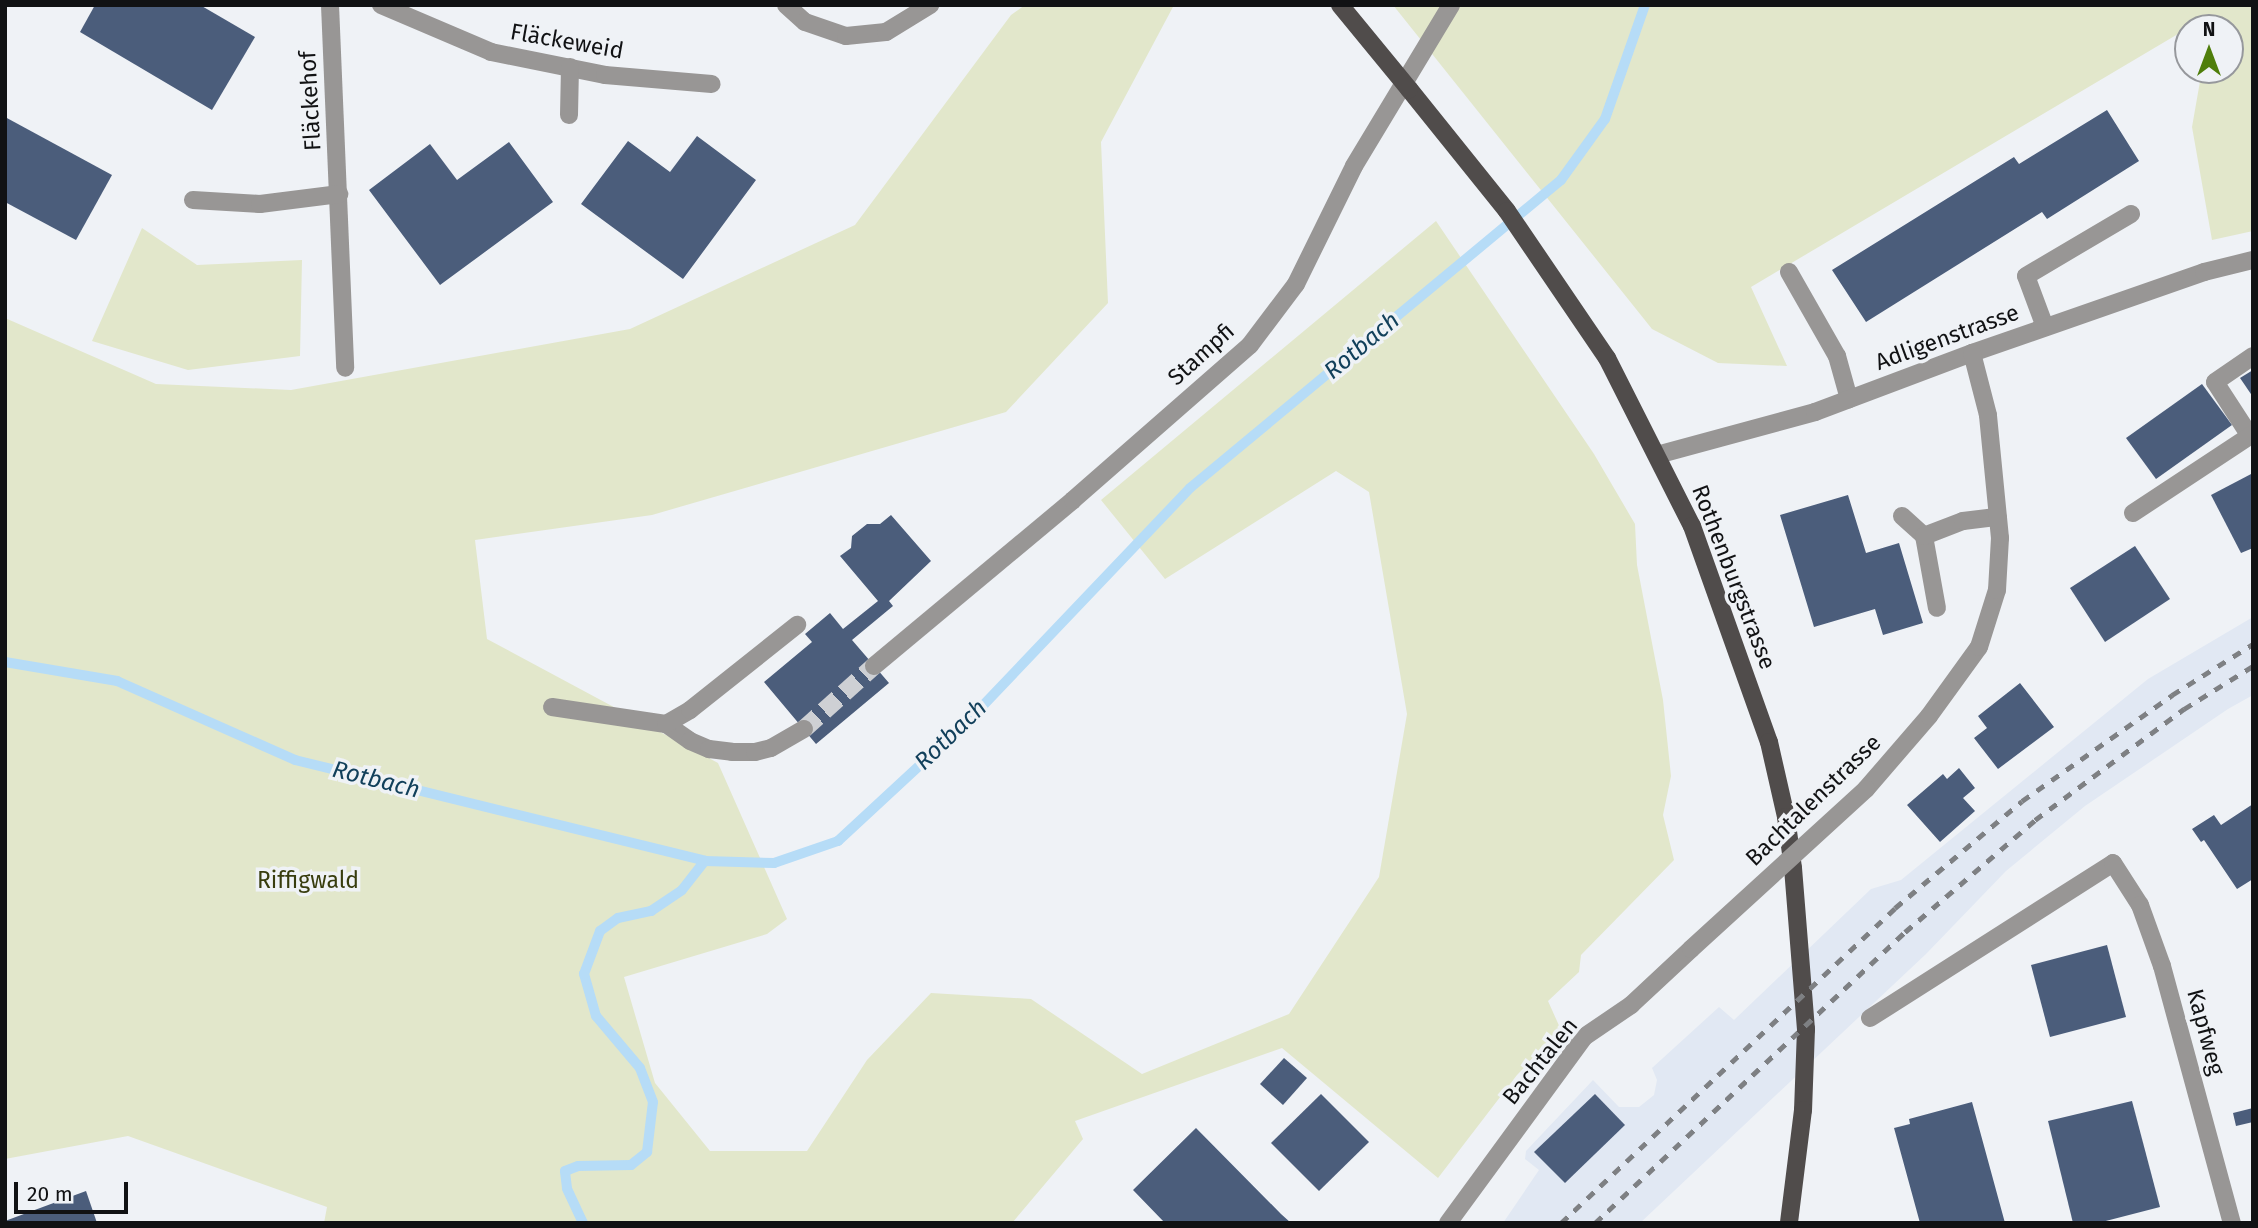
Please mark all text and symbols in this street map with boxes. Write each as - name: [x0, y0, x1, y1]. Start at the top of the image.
- north arrow: [2174, 14, 2244, 84]
- street label: Fläckeweid: [508, 17, 626, 65]
- text: N: [2203, 18, 2215, 41]
- street label: Fläckehof: [294, 50, 326, 152]
- street label: Adligenstrasse: [1871, 298, 2023, 376]
- water label: Rotbach: [1319, 306, 1405, 386]
- street label: Stampfi: [1162, 317, 1240, 391]
- street label: Rothenburgstrasse: [1686, 481, 1782, 673]
- water label: Rotbach: [909, 694, 993, 776]
- street label: Bachtalenstrasse: [1740, 729, 1886, 871]
- water label: Rotbach: [329, 755, 423, 805]
- park label: Riffigwald: [257, 866, 359, 894]
- street label: Kapfweg: [2181, 986, 2231, 1078]
- street label: Bachtalen: [1497, 1012, 1583, 1110]
- scale bar: [18, 1168, 131, 1212]
- text: 20 m: [27, 1181, 73, 1207]

